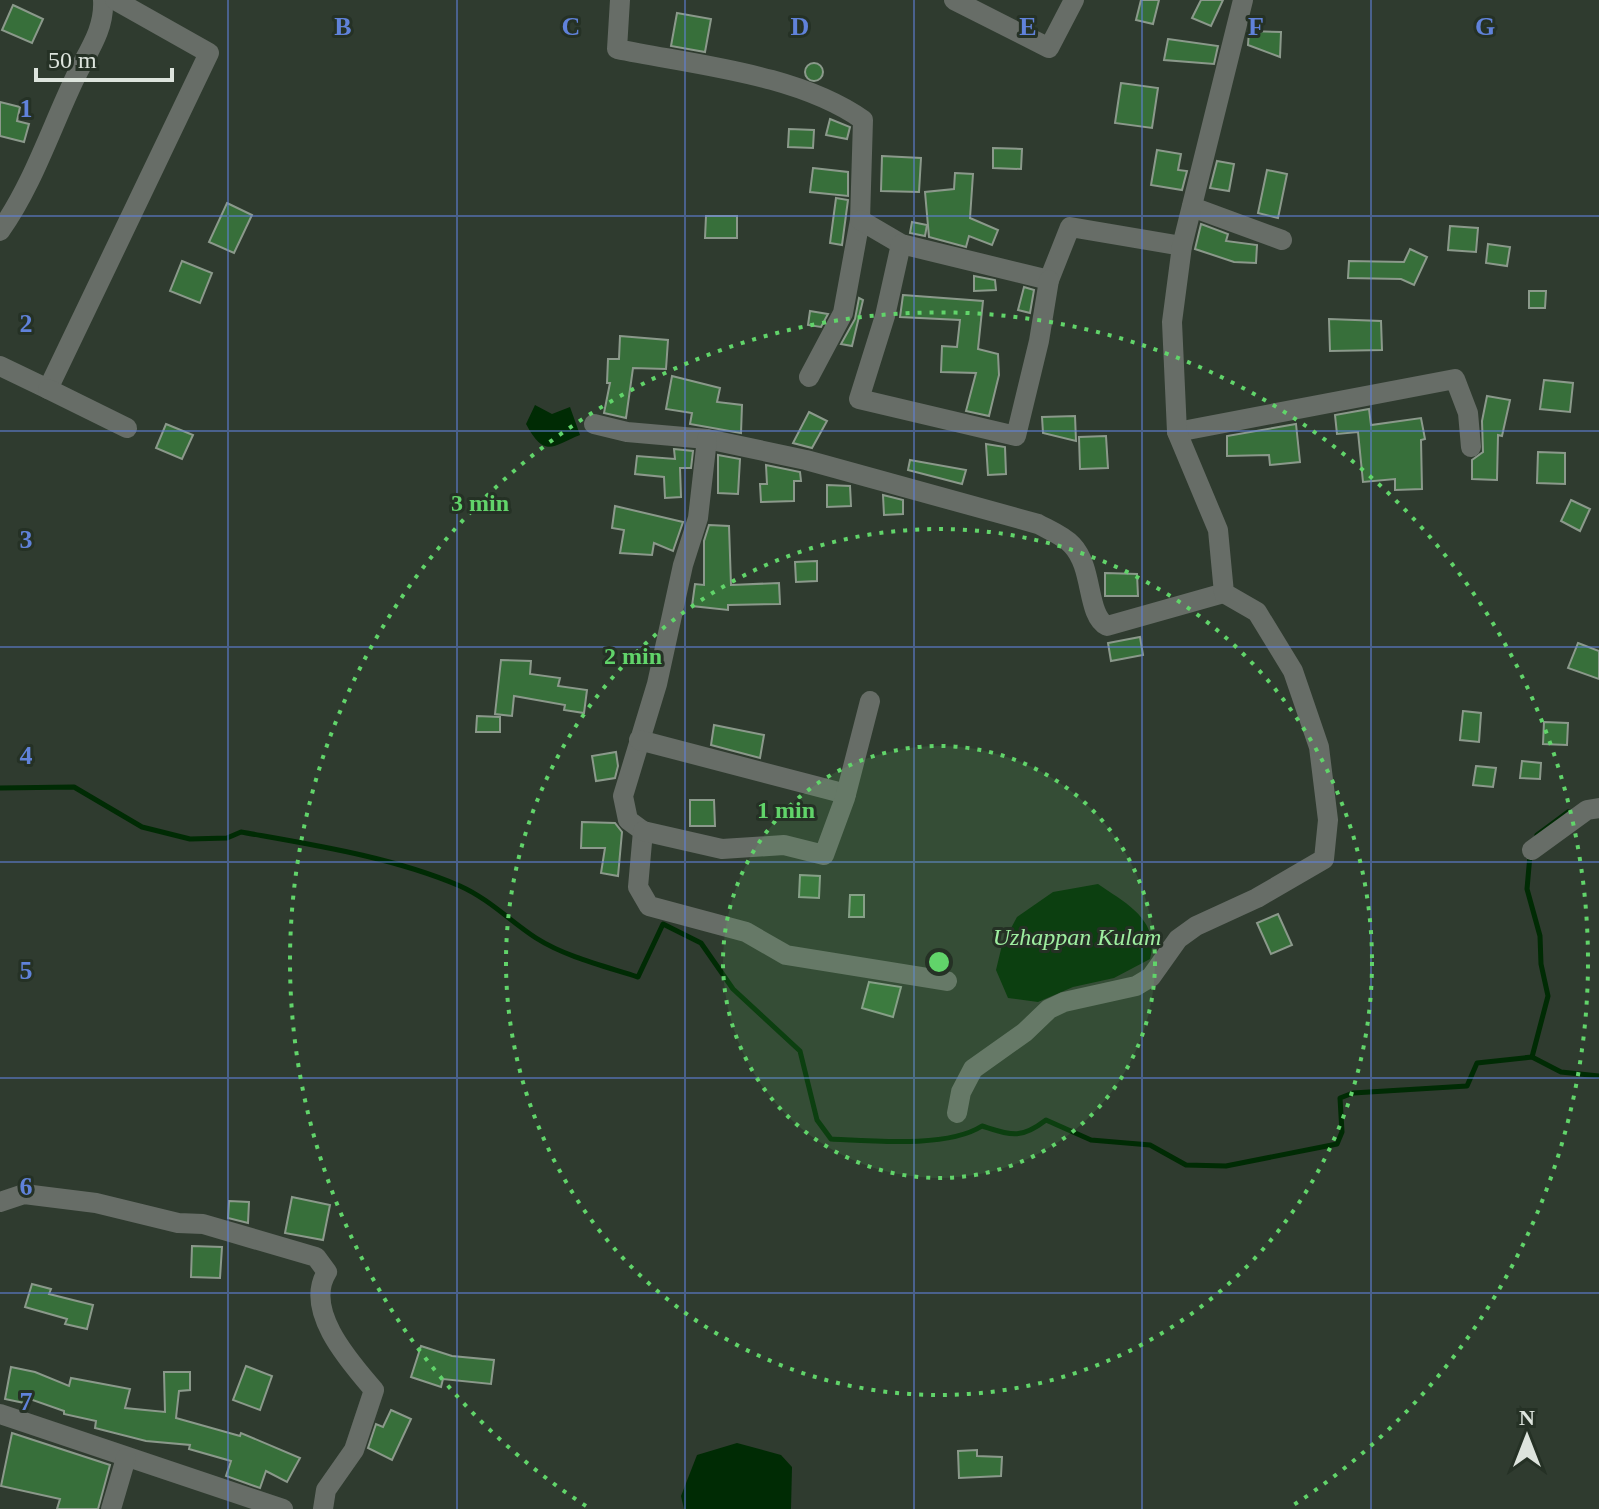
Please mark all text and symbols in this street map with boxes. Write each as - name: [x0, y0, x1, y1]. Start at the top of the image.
- text: B: [334, 12, 352, 41]
- text: C: [562, 12, 580, 41]
- text: D: [791, 12, 809, 41]
- text: E: [1019, 12, 1037, 41]
- text: F: [1248, 12, 1264, 41]
- text: G: [1475, 12, 1495, 41]
- scale bar: [36, 32, 172, 82]
- text: 50 m: [48, 47, 97, 73]
- text: 1: [20, 94, 33, 123]
- text: 2: [20, 309, 33, 338]
- text: 3 min: [451, 490, 509, 516]
- text: 3: [20, 525, 33, 554]
- text: 2 min: [604, 643, 662, 669]
- text: 4: [20, 741, 33, 770]
- text: 1 min: [757, 797, 815, 823]
- water label: Uzhappan Kulam: [993, 924, 1161, 950]
- centre of rings: [925, 948, 953, 976]
- text: 5: [20, 956, 33, 985]
- text: 6: [20, 1172, 33, 1201]
- text: 7: [20, 1387, 33, 1416]
- north arrow: [1487, 1397, 1567, 1477]
- text: N: [1519, 1405, 1535, 1430]

